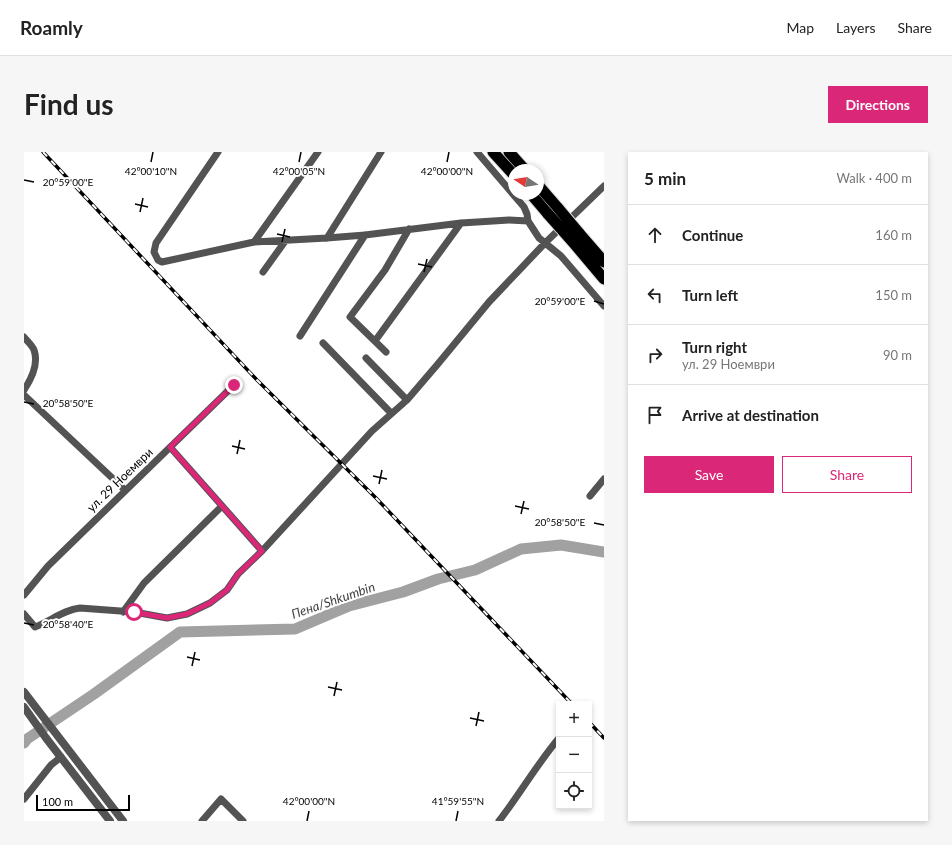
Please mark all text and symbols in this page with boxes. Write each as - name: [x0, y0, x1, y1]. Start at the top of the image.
- text: Roamly: [20, 16, 83, 39]
- text: Map: [786, 19, 814, 36]
- text: Layers: [836, 19, 876, 36]
- text: Share: [898, 19, 932, 36]
- button: Directions: [828, 86, 928, 123]
- text: Find us: [24, 87, 114, 121]
- north arrow: [508, 164, 544, 200]
- text: 42°00'10"N: [125, 165, 177, 177]
- text: 42°00'05"N: [273, 165, 325, 177]
- text: 42°00'00"N: [421, 165, 473, 177]
- text: 5 min: [644, 168, 686, 189]
- text: Walk · 400 m: [836, 170, 912, 186]
- text: 20°59'00"E: [43, 176, 93, 188]
- icon: ahead: [644, 224, 666, 246]
- text: Continue: [682, 226, 743, 244]
- text: 160 m: [875, 227, 912, 243]
- icon: left: [644, 284, 666, 306]
- text: Turn left: [682, 286, 738, 304]
- text: 150 m: [875, 287, 912, 303]
- text: 20°59'00"E: [535, 295, 585, 307]
- text: Turn right: [682, 338, 747, 356]
- icon: right: [644, 344, 666, 366]
- text: 90 m: [883, 347, 912, 363]
- text: ул. 29 Ноември: [682, 356, 775, 372]
- route end: [225, 376, 243, 394]
- text: 20°58'50"E: [43, 397, 93, 409]
- icon: arrive: [644, 404, 666, 426]
- text: Arrive at destination: [682, 406, 819, 424]
- street label: ул. 29 Ноември: [84, 444, 156, 515]
- button: Save: [644, 456, 774, 493]
- button: Share: [782, 456, 912, 493]
- text: 20°58'50"E: [535, 516, 585, 528]
- water label: Пена/Shkumbin: [289, 578, 377, 622]
- route start: [125, 603, 143, 621]
- text: 20°58'40"E: [43, 618, 93, 630]
- map controls: [556, 701, 592, 809]
- button: +: [556, 701, 592, 737]
- button: −: [556, 737, 592, 773]
- button: locate: [556, 773, 592, 809]
- scale bar: [36, 793, 130, 812]
- text: 100 m: [42, 795, 73, 808]
- text: 42°00'00"N: [283, 795, 335, 807]
- text: 41°59'55"N: [432, 795, 484, 807]

